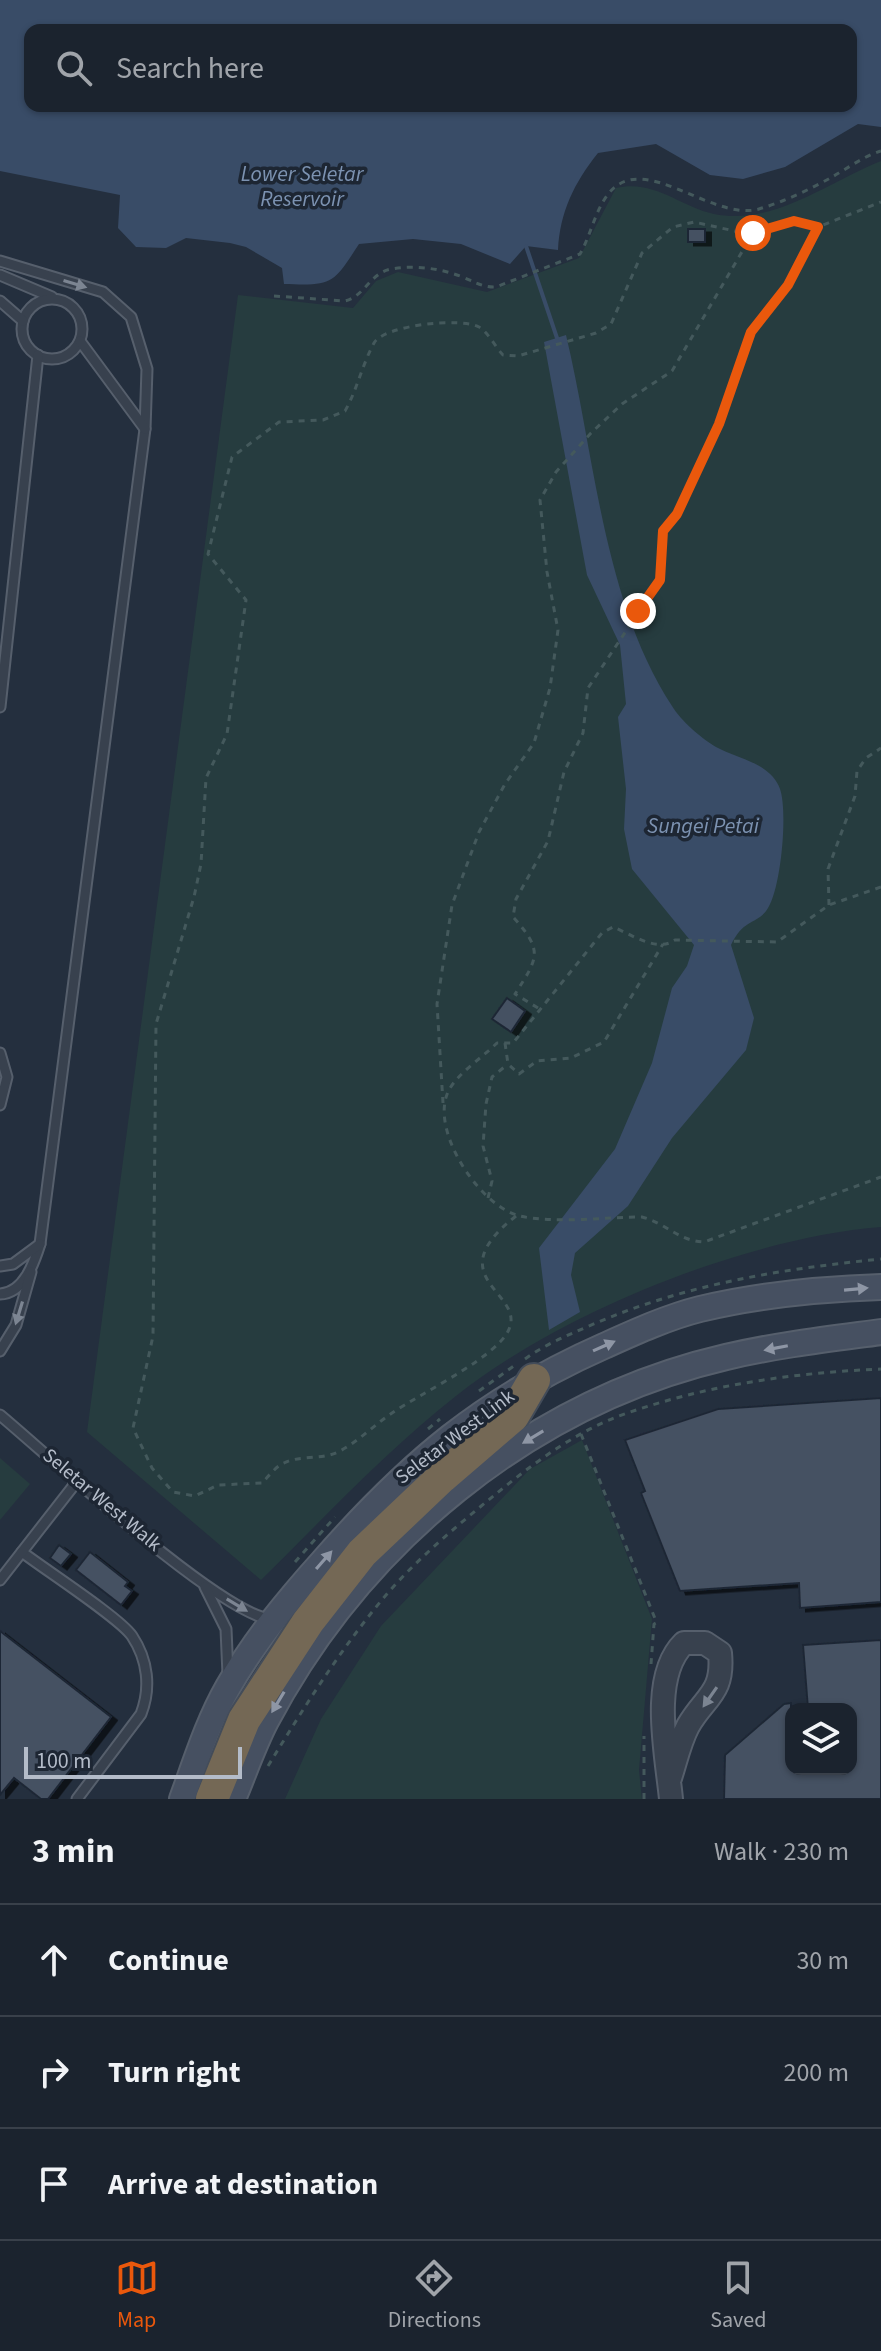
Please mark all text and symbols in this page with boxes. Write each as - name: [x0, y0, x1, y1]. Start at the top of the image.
- search box: [24, 24, 857, 112]
- icon: search: [52, 46, 96, 90]
- text: Search here: [116, 47, 264, 90]
- water label: Lower Seletar Reservoir: [241, 158, 365, 215]
- route start: [735, 215, 771, 251]
- one-way arrow: [63, 278, 87, 290]
- route end: [620, 593, 656, 629]
- water label: Sungei Petai: [647, 810, 760, 842]
- one-way arrow: [844, 1282, 869, 1295]
- one-way arrow: [13, 1301, 25, 1325]
- one-way arrow: [592, 1339, 616, 1353]
- one-way arrow: [763, 1342, 788, 1354]
- street label: Seletar West Link: [390, 1383, 520, 1491]
- one-way arrow: [522, 1430, 544, 1444]
- street label: Seletar West Walk: [36, 1442, 168, 1558]
- one-way arrow: [315, 1550, 332, 1570]
- one-way arrow: [226, 1598, 248, 1612]
- one-way arrow: [702, 1686, 718, 1708]
- one-way arrow: [271, 1691, 285, 1713]
- map controls: [785, 1703, 857, 1775]
- button: layers: [785, 1703, 857, 1775]
- scale bar: [24, 1743, 242, 1779]
- text: 100 m: [36, 1745, 91, 1777]
- text: 3 min: [32, 1827, 115, 1876]
- text: Walk · 230 m: [714, 1833, 849, 1870]
- icon: ahead: [32, 1938, 76, 1982]
- text: Continue: [108, 1939, 229, 1982]
- text: 30 m: [796, 1942, 849, 1979]
- icon: right: [32, 2050, 76, 2094]
- text: Turn right: [108, 2051, 240, 2094]
- text: 200 m: [783, 2054, 849, 2091]
- icon: arrive: [32, 2162, 76, 2206]
- text: Arrive at destination: [108, 2163, 378, 2206]
- tab: Map: [115, 2256, 159, 2336]
- tab: Directions: [388, 2256, 481, 2336]
- tab: Saved: [710, 2256, 766, 2336]

